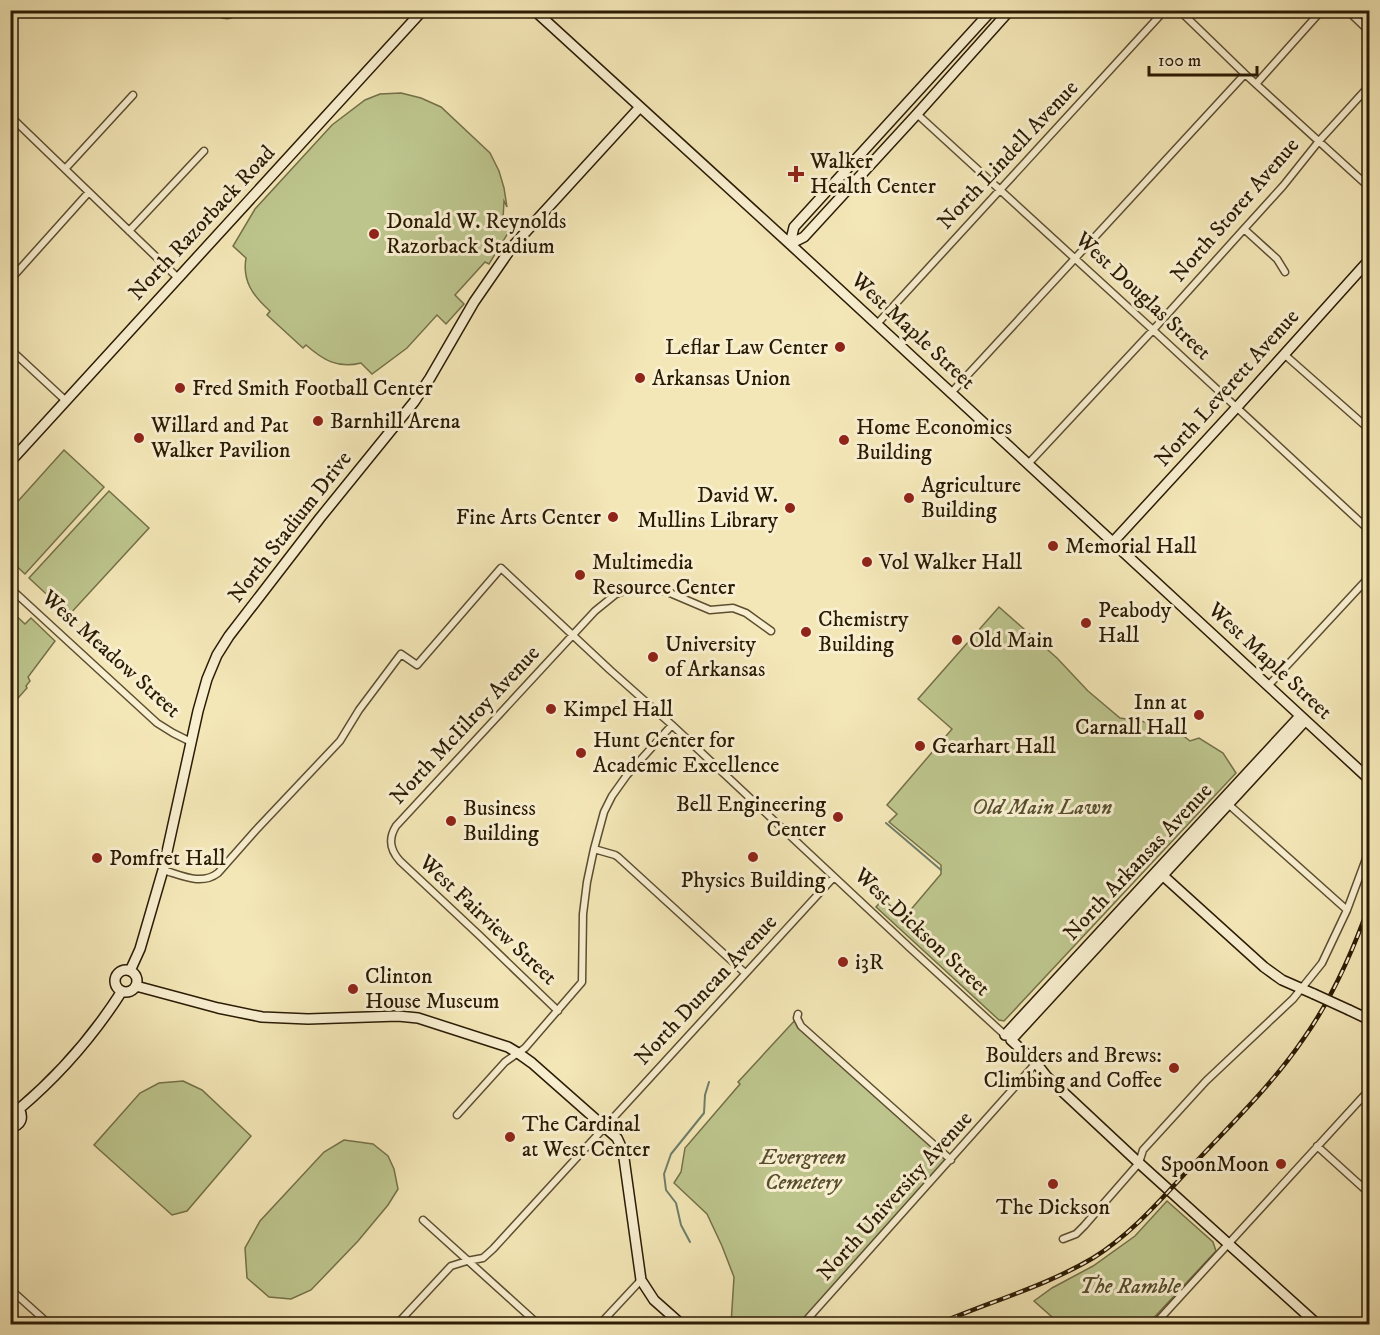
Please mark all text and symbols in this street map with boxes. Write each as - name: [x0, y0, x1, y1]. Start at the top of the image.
- scale bar: [1149, 39, 1257, 77]
- text: 100 m: [1158, 50, 1201, 72]
- street label: North Lindell Avenue: [932, 75, 1084, 235]
- street label: North Storer Avenue: [1165, 132, 1305, 288]
- street label: North Razorback Road: [123, 140, 281, 306]
- place label: Walker Health Center: [809, 148, 937, 200]
- marker: Walker Health Center: [787, 165, 805, 183]
- place label: Donald W. Reynolds Razorback Stadium: [386, 208, 566, 260]
- street label: West Douglas Street: [1069, 225, 1216, 366]
- marker: Donald W. Reynolds Razorback Stadium: [367, 227, 381, 241]
- street label: West Maple Street: [845, 266, 981, 395]
- street label: North Leverett Avenue: [1149, 304, 1305, 472]
- place label: Leflar Law Center: [665, 334, 829, 361]
- marker: Leflar Law Center: [833, 340, 847, 354]
- place label: Arkansas Union: [652, 365, 791, 392]
- marker: Arkansas Union: [633, 371, 647, 385]
- place label: Fred Smith Football Center: [192, 375, 433, 402]
- marker: Fred Smith Football Center: [173, 381, 187, 395]
- place label: Barnhill Arena: [330, 408, 461, 435]
- place label: Willard and Pat Walker Pavilion: [150, 412, 291, 464]
- marker: Barnhill Arena: [311, 414, 325, 428]
- place label: Home Economics Building: [856, 414, 1012, 466]
- marker: Willard and Pat Walker Pavilion: [132, 431, 146, 445]
- marker: Home Economics Building: [837, 433, 851, 447]
- street label: North Stadium Drive: [222, 446, 358, 608]
- place label: Agriculture Building: [921, 472, 1021, 524]
- place label: David W. Mullins Library: [637, 482, 779, 534]
- marker: Agriculture Building: [902, 491, 916, 505]
- marker: David W. Mullins Library: [783, 501, 797, 515]
- place label: Fine Arts Center: [456, 504, 602, 531]
- marker: Fine Arts Center: [606, 510, 620, 524]
- place label: Memorial Hall: [1065, 533, 1197, 560]
- marker: Memorial Hall: [1046, 539, 1060, 553]
- place label: Multimedia Resource Center: [592, 549, 736, 601]
- place label: Vol Walker Hall: [878, 549, 1023, 576]
- marker: Vol Walker Hall: [860, 555, 874, 569]
- marker: Multimedia Resource Center: [573, 568, 587, 582]
- street label: West Meadow Street: [35, 584, 186, 724]
- street label: West Maple Street: [1202, 596, 1338, 725]
- place label: Peabody Hall: [1098, 597, 1172, 649]
- place label: Chemistry Building: [818, 606, 909, 658]
- marker: Peabody Hall: [1079, 616, 1093, 630]
- marker: Chemistry Building: [799, 625, 813, 639]
- place label: Old Main: [969, 627, 1054, 654]
- place label: University of Arkansas: [665, 631, 765, 683]
- marker: Old Main: [950, 633, 964, 647]
- street label: North McIilroy Avenue: [384, 640, 546, 810]
- marker: University of Arkansas: [646, 650, 660, 664]
- place label: Inn at Carnall Hall: [1075, 689, 1187, 741]
- place label: Kimpel Hall: [563, 696, 674, 723]
- marker: Kimpel Hall: [544, 702, 558, 716]
- marker: Inn at Carnall Hall: [1192, 708, 1206, 722]
- place label: Hunt Center for Academic Excellence: [593, 727, 779, 779]
- place label: Gearhart Hall: [932, 733, 1056, 760]
- marker: Gearhart Hall: [913, 739, 927, 753]
- marker: Hunt Center for Academic Excellence: [574, 746, 588, 760]
- street label: North Arkansas Avenue: [1058, 778, 1218, 946]
- place label: Bell Engineering Center: [676, 791, 827, 843]
- park label: Old Main Lawn: [972, 794, 1112, 821]
- place label: Business Building: [463, 795, 539, 847]
- marker: Bell Engineering Center: [831, 810, 845, 824]
- marker: Business Building: [444, 814, 458, 828]
- place label: Pomfret Hall: [109, 845, 226, 872]
- street label: West Fairview Street: [413, 848, 563, 991]
- marker: Physics Building: [746, 850, 760, 864]
- marker: Pomfret Hall: [90, 851, 104, 865]
- street label: West Dickson Street: [848, 861, 996, 1002]
- place label: Physics Building: [681, 867, 826, 894]
- street label: North Duncan Avenue: [629, 909, 783, 1071]
- place label: i3R: [855, 949, 884, 976]
- marker: i3R: [836, 955, 850, 969]
- place label: Clinton House Museum: [365, 963, 500, 1015]
- marker: Clinton House Museum: [346, 982, 360, 996]
- place label: Boulders and Brews: Climbing and Coffee: [983, 1042, 1162, 1094]
- marker: Boulders and Brews: Climbing and Coffee: [1167, 1061, 1181, 1075]
- street label: North University Avenue: [812, 1106, 978, 1286]
- place label: The Cardinal at West Center: [522, 1111, 651, 1163]
- marker: The Cardinal at West Center: [503, 1130, 517, 1144]
- park label: Evergreen Cemetery: [758, 1144, 846, 1196]
- place label: SpoonMoon: [1161, 1151, 1270, 1178]
- marker: SpoonMoon: [1274, 1157, 1288, 1171]
- marker: The Dickson: [1046, 1177, 1060, 1191]
- place label: The Dickson: [996, 1194, 1110, 1221]
- park label: The Ramble: [1080, 1273, 1181, 1300]

